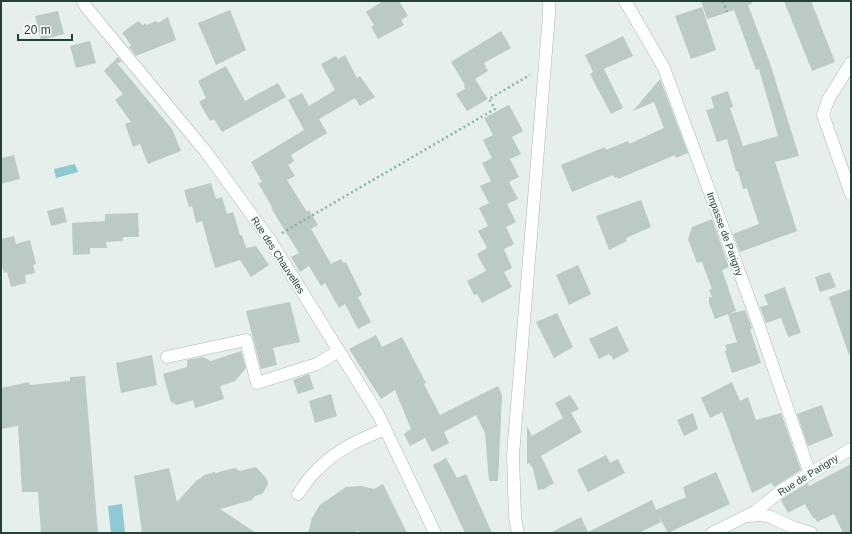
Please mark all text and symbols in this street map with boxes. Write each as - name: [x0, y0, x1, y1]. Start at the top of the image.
- scale bar: [18, 16, 72, 42]
- text: 20 m: [24, 23, 51, 37]
- street label: Impasse de Parigny: [705, 191, 745, 277]
- street label: Rue des Chauvelles: [249, 214, 307, 296]
- street label: Rue de Parigny: [776, 452, 840, 498]

